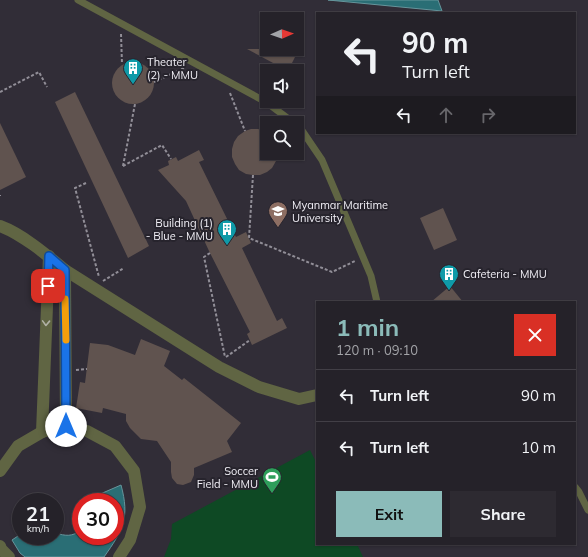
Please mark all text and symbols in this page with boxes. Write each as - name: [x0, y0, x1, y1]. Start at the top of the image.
- north arrow: [260, 12, 304, 56]
- map controls: [260, 12, 304, 160]
- text: 90 m: [402, 25, 468, 60]
- icon: left: [336, 28, 388, 80]
- place label: Theater (2) - MMU: [147, 55, 198, 82]
- building icon: Theater (2) - MMU: [122, 57, 144, 85]
- text: Turn left: [402, 60, 470, 83]
- button: sound: [260, 64, 304, 108]
- icon: left: [393, 104, 415, 126]
- icon: ahead: [435, 104, 457, 126]
- icon: right: [477, 104, 499, 126]
- button: search: [260, 116, 304, 160]
- place label: Myanmar Maritime University: [292, 198, 388, 225]
- school or university icon: Myanmar Maritime University: [267, 200, 289, 228]
- place label: Building (1) - Blue - MMU: [146, 216, 213, 243]
- building icon: Building (1) - Blue - MMU: [216, 218, 238, 246]
- building icon: Cafeteria - MMU: [438, 263, 460, 291]
- place label: Cafeteria - MMU: [463, 267, 547, 281]
- pin: [31, 269, 65, 303]
- icon: arrive: [37, 275, 59, 297]
- text: 1 min: [336, 312, 399, 342]
- button: close: [514, 314, 556, 356]
- one-way arrow: [42, 320, 50, 326]
- text: 120 m · 09:10: [336, 342, 418, 358]
- icon: left: [336, 385, 358, 407]
- text: Turn left: [370, 386, 429, 405]
- text: 90 m: [521, 386, 556, 405]
- position arrow: [45, 405, 87, 447]
- icon: left: [336, 437, 358, 459]
- text: Turn left: [370, 438, 429, 457]
- text: 10 m: [521, 438, 556, 457]
- place label: Soccer Field - MMU: [197, 464, 258, 491]
- sports icon: Soccer Field - MMU: [261, 466, 283, 494]
- button: Exit: [336, 491, 442, 537]
- button: Share: [450, 491, 556, 537]
- speed limit sign: 30: [72, 493, 124, 545]
- text: 21: [26, 501, 50, 526]
- text: km/h: [27, 522, 49, 535]

